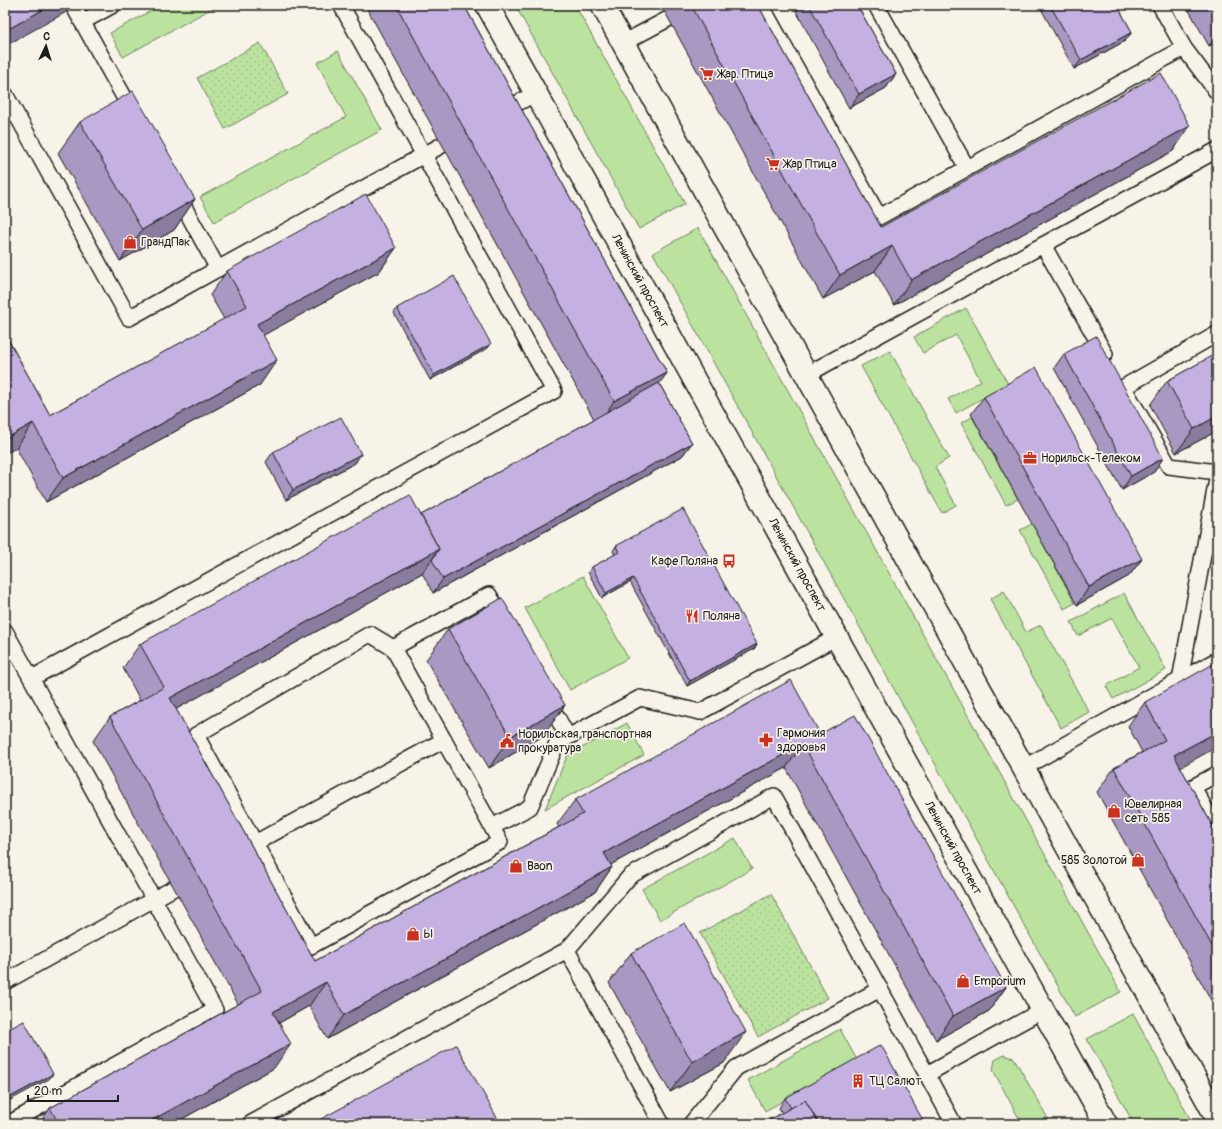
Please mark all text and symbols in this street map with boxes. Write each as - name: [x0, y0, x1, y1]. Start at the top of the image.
- north arrow: [26, 26, 66, 66]
- text: С: [43, 30, 51, 43]
- supermarket icon: Жар. Птица: [699, 66, 715, 82]
- place label: Жар. Птица: [716, 67, 774, 82]
- supermarket icon: Жар Птица: [765, 156, 781, 172]
- place label: Жар Птица: [782, 157, 837, 172]
- street label: Ленинский проспект: [608, 231, 672, 331]
- shop icon: ГрандПак: [122, 234, 138, 250]
- place label: ГрандПак: [141, 235, 190, 250]
- office icon: Норильск-Телеком: [1022, 450, 1038, 466]
- place label: Норильск-Телеком: [1041, 451, 1141, 466]
- street label: Ленинский проспект: [765, 515, 829, 615]
- bus stop icon: Кафе Поляна: [721, 553, 737, 569]
- place label: Кафе Поляна: [651, 554, 718, 569]
- restaurant icon: Поляна: [684, 608, 700, 624]
- place label: Поляна: [703, 609, 741, 624]
- place label: Гармония здоровья: [777, 726, 826, 755]
- place label: Норильская транспортная прокуратура: [518, 727, 652, 756]
- pharmacy icon: Гармония здоровья: [758, 732, 774, 748]
- public building icon: Норильская транспортная прокуратура: [499, 733, 515, 749]
- place label: Ювелирная сеть 585: [1125, 797, 1182, 826]
- street label: Ленинский проспект: [921, 798, 985, 898]
- shop icon: Ювелирная сеть 585: [1106, 803, 1122, 819]
- shop icon: 585 Золотой: [1130, 852, 1146, 868]
- place label: 585 Золотой: [1061, 853, 1127, 868]
- shop icon: Baon: [508, 858, 524, 874]
- place label: Baon: [527, 859, 553, 874]
- shop icon: Ы: [405, 926, 421, 942]
- place label: Ы: [424, 927, 433, 942]
- shop icon: Emporium: [955, 973, 971, 989]
- place label: Emporium: [974, 974, 1026, 989]
- building icon: ТЦ Салют: [850, 1073, 866, 1089]
- place label: ТЦ Салют: [869, 1074, 921, 1089]
- scale bar: [28, 1077, 118, 1103]
- text: 20 m: [34, 1084, 63, 1099]

